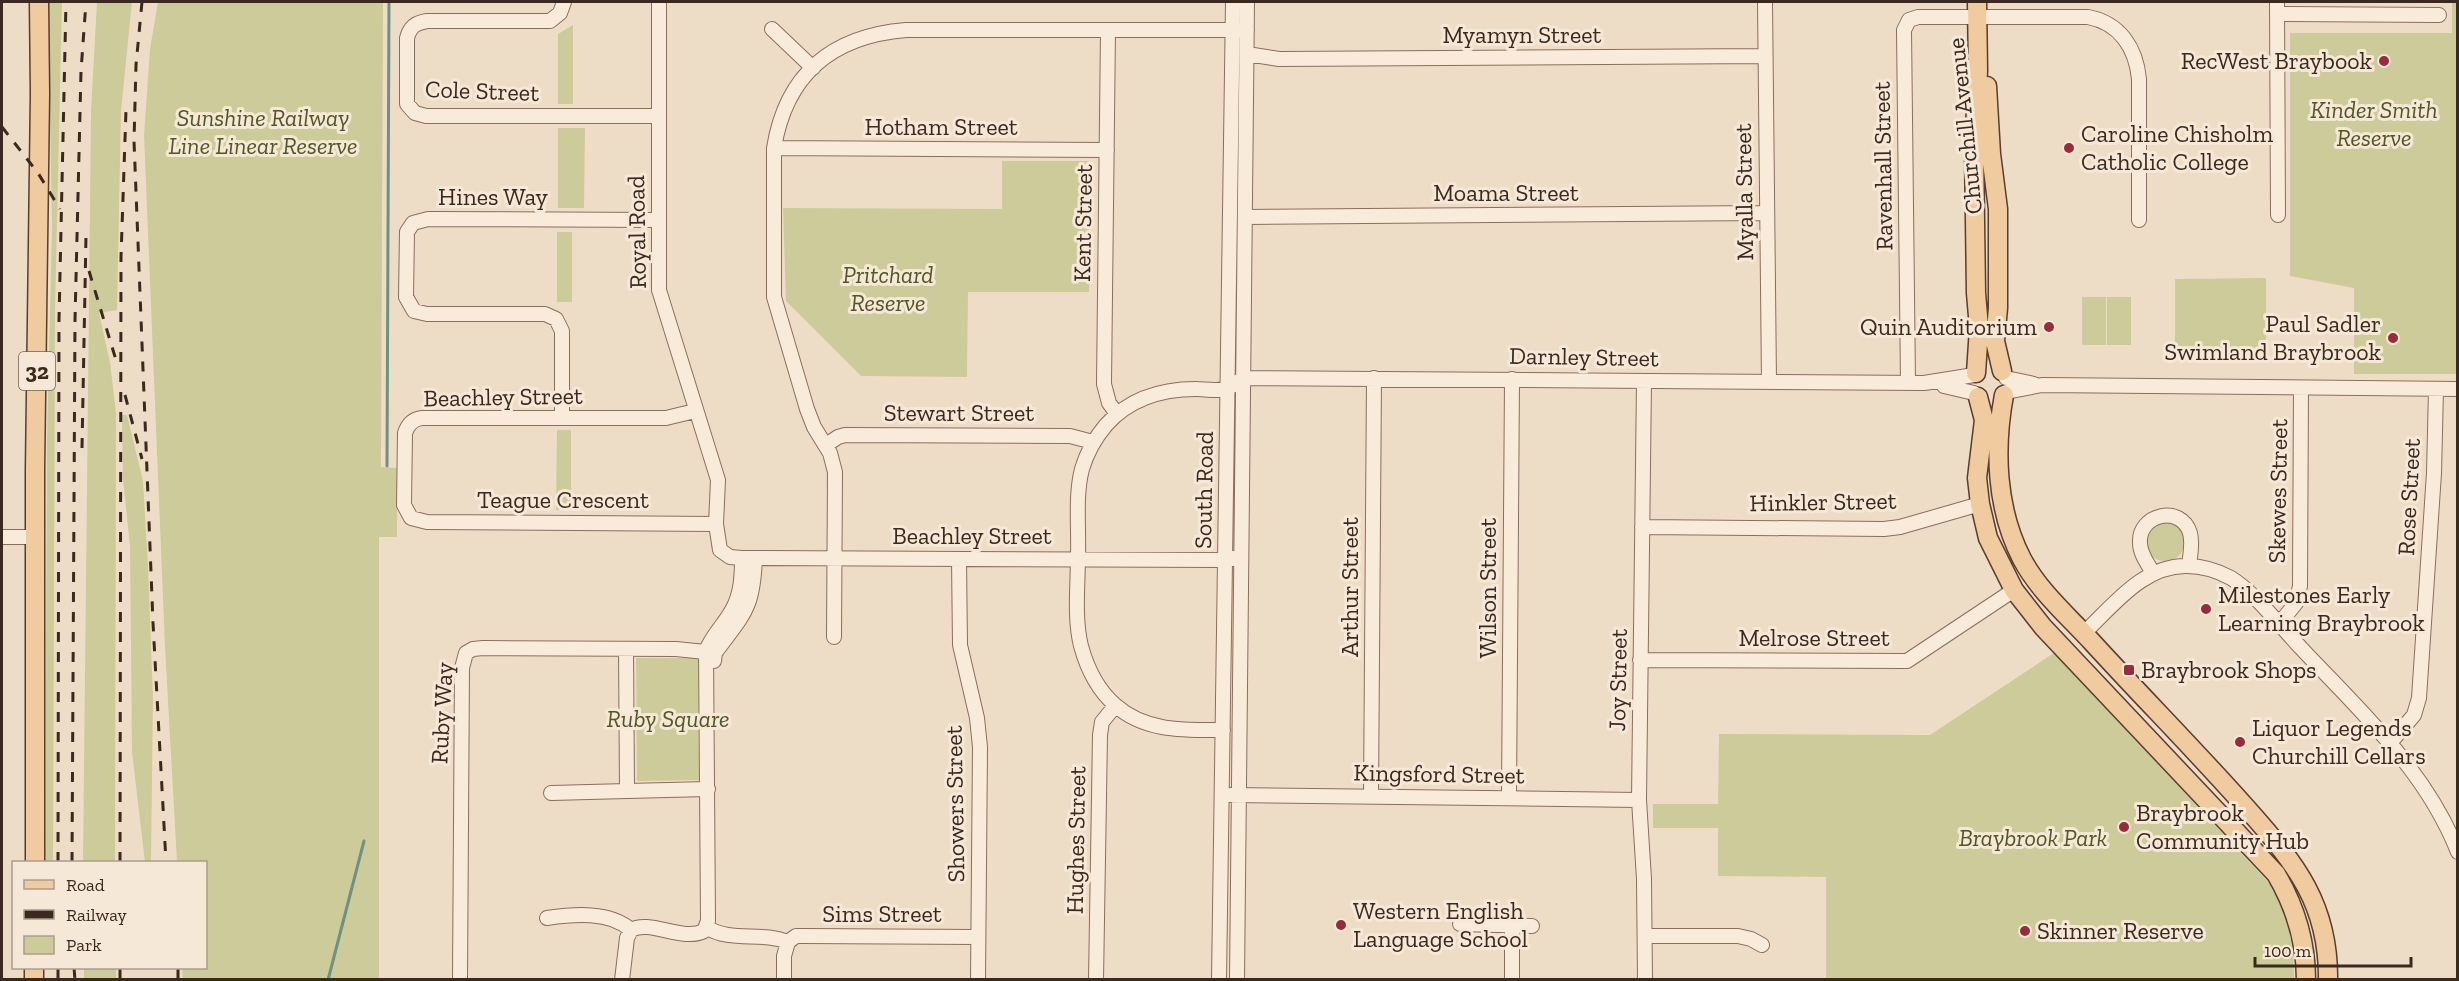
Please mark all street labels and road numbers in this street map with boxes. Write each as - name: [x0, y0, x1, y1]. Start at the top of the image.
- street label: Myamyn Street: [1442, 20, 1602, 49]
- street label: Churchill Avenue: [1941, 36, 1988, 216]
- street label: Cole Street: [424, 74, 540, 107]
- street label: Ravenhall Street: [1867, 81, 1898, 251]
- street label: Hotham Street: [864, 112, 1018, 141]
- street label: Myalla Street: [1728, 123, 1759, 261]
- street label: Kent Street: [1067, 164, 1098, 282]
- street label: Royal Road: [621, 175, 652, 289]
- street label: Moama Street: [1433, 178, 1579, 207]
- street label: Hines Way: [438, 182, 549, 211]
- street label: Darnley Street: [1509, 341, 1659, 372]
- road number: 32: [19, 352, 55, 390]
- street label: Beachley Street: [423, 381, 583, 412]
- street label: Stewart Street: [884, 398, 1034, 427]
- street label: Skewes Street: [2262, 418, 2293, 563]
- street label: South Road: [1188, 431, 1219, 549]
- street label: Rose Street: [2391, 438, 2426, 556]
- street label: Teague Crescent: [477, 485, 649, 514]
- street label: Hinkler Street: [1749, 486, 1897, 517]
- street label: Arthur Street: [1335, 517, 1364, 657]
- street label: Wilson Street: [1473, 518, 1502, 658]
- street label: Beachley Street: [892, 521, 1052, 550]
- street label: Melrose Street: [1738, 623, 1890, 652]
- street label: Joy Street: [1602, 628, 1633, 732]
- street label: Ruby Way: [424, 661, 459, 765]
- street label: Showers Street: [939, 725, 970, 883]
- street label: Kingsford Street: [1353, 758, 1525, 789]
- street label: Hughes Street: [1060, 766, 1091, 914]
- street label: Sims Street: [822, 899, 942, 928]

